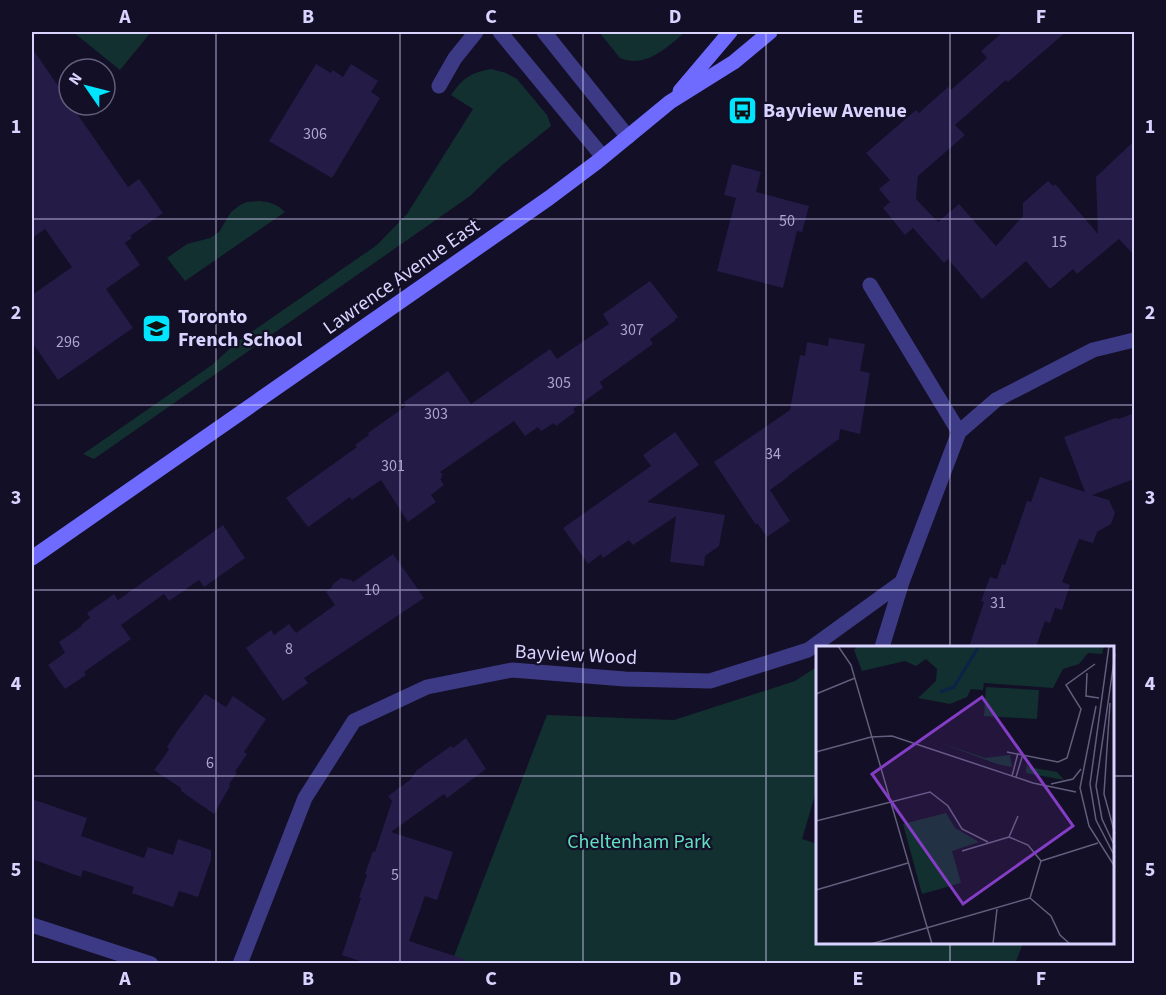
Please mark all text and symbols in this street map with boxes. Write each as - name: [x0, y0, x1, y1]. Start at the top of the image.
- text: A: [118, 3, 131, 31]
- text: B: [302, 3, 314, 31]
- text: C: [485, 3, 497, 31]
- text: D: [669, 3, 681, 31]
- text: E: [853, 3, 863, 31]
- text: F: [1036, 3, 1046, 31]
- north arrow: [57, 57, 117, 117]
- text: N: [63, 68, 88, 90]
- bus stop icon: Bayview Avenue: [726, 94, 758, 126]
- place label: Bayview Avenue: [763, 97, 907, 125]
- text: 1: [11, 113, 21, 141]
- text: 1: [1145, 113, 1155, 141]
- house number: 306: [303, 123, 327, 145]
- house number: 50: [779, 210, 795, 232]
- street label: Lawrence Avenue East: [318, 212, 486, 341]
- house number: 15: [1051, 231, 1067, 253]
- text: 2: [11, 299, 21, 327]
- text: 2: [1145, 299, 1155, 327]
- place label: Toronto French School: [178, 303, 303, 354]
- school or university icon: Toronto French School: [141, 312, 173, 344]
- house number: 307: [620, 319, 644, 341]
- house number: 296: [56, 331, 80, 353]
- house number: 305: [547, 372, 571, 394]
- house number: 303: [424, 403, 448, 425]
- house number: 34: [765, 443, 781, 465]
- house number: 301: [381, 455, 405, 477]
- text: 3: [11, 484, 21, 512]
- text: 3: [1145, 484, 1155, 512]
- house number: 10: [364, 579, 380, 601]
- house number: 31: [990, 592, 1006, 614]
- house number: 8: [285, 638, 293, 660]
- street label: Bayview Wood: [514, 638, 638, 672]
- inset map: [816, 646, 1115, 944]
- text: 4: [11, 670, 22, 698]
- text: 4: [1145, 670, 1156, 698]
- house number: 6: [206, 752, 214, 774]
- park label: Cheltenham Park: [567, 828, 711, 856]
- text: 5: [11, 856, 21, 884]
- text: 5: [1145, 856, 1155, 884]
- house number: 5: [391, 864, 399, 886]
- text: A: [118, 965, 131, 993]
- text: B: [302, 965, 314, 993]
- text: C: [485, 965, 497, 993]
- text: D: [669, 965, 681, 993]
- text: E: [853, 965, 863, 993]
- text: F: [1036, 965, 1046, 993]

